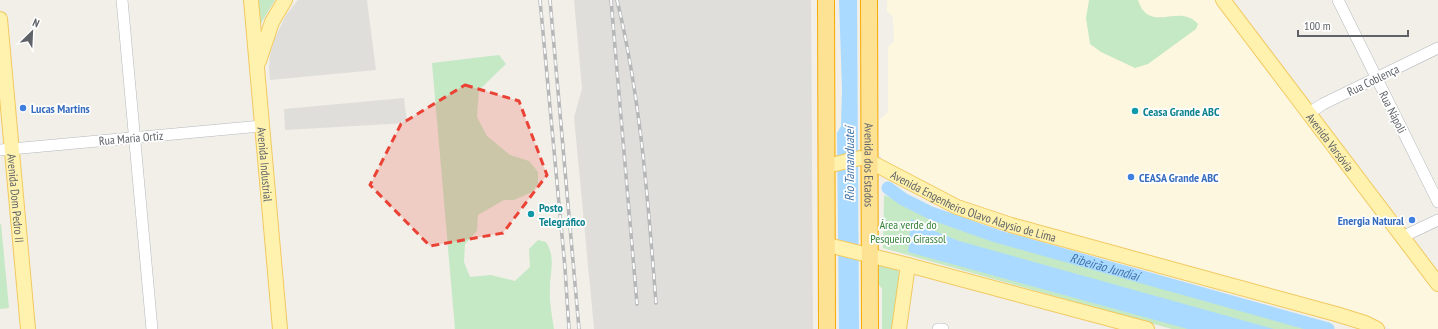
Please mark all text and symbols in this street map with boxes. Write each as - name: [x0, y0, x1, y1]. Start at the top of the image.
- north arrow: [12, 12, 52, 52]
- scale bar: [1298, 12, 1408, 38]
- text: N: [31, 15, 42, 30]
- text: 100 m: [1304, 18, 1331, 33]
- street label: Rua Coblença: [1345, 61, 1402, 99]
- street label: Rua Nápoli: [1376, 88, 1410, 136]
- place label: Lucas Martins: [31, 101, 90, 116]
- marker: Lucas Martins: [18, 103, 28, 113]
- place label: Ceasa Grande ABC: [1143, 104, 1220, 119]
- marker: Ceasa Grande ABC: [1130, 106, 1140, 116]
- street label: Avenida Varsóvia: [1303, 110, 1358, 174]
- street label: Avenida dos Estados: [862, 123, 877, 207]
- water label: Rio Tamanduateí: [841, 125, 858, 201]
- street label: Avenida Industrial: [255, 126, 276, 202]
- street label: Rua Maria Ortiz: [98, 128, 164, 148]
- street label: Avenida Dom Pedro II: [5, 153, 28, 243]
- street label: Avenida Engenheiro Olavo Alaysio de Lima: [889, 167, 1058, 245]
- place label: CEASA Grande ABC: [1139, 170, 1219, 185]
- marker: CEASA Grande ABC: [1126, 172, 1136, 182]
- place label: Posto Telegráfico: [539, 200, 586, 229]
- marker: Posto Telegráfico: [526, 209, 536, 219]
- place label: Energia Natural: [1338, 213, 1404, 228]
- marker: Energia Natural: [1407, 215, 1417, 225]
- park label: Área verde do Pesqueiro Girassol: [870, 217, 946, 246]
- water label: Ribeirão Jundiaí: [1068, 249, 1144, 285]

